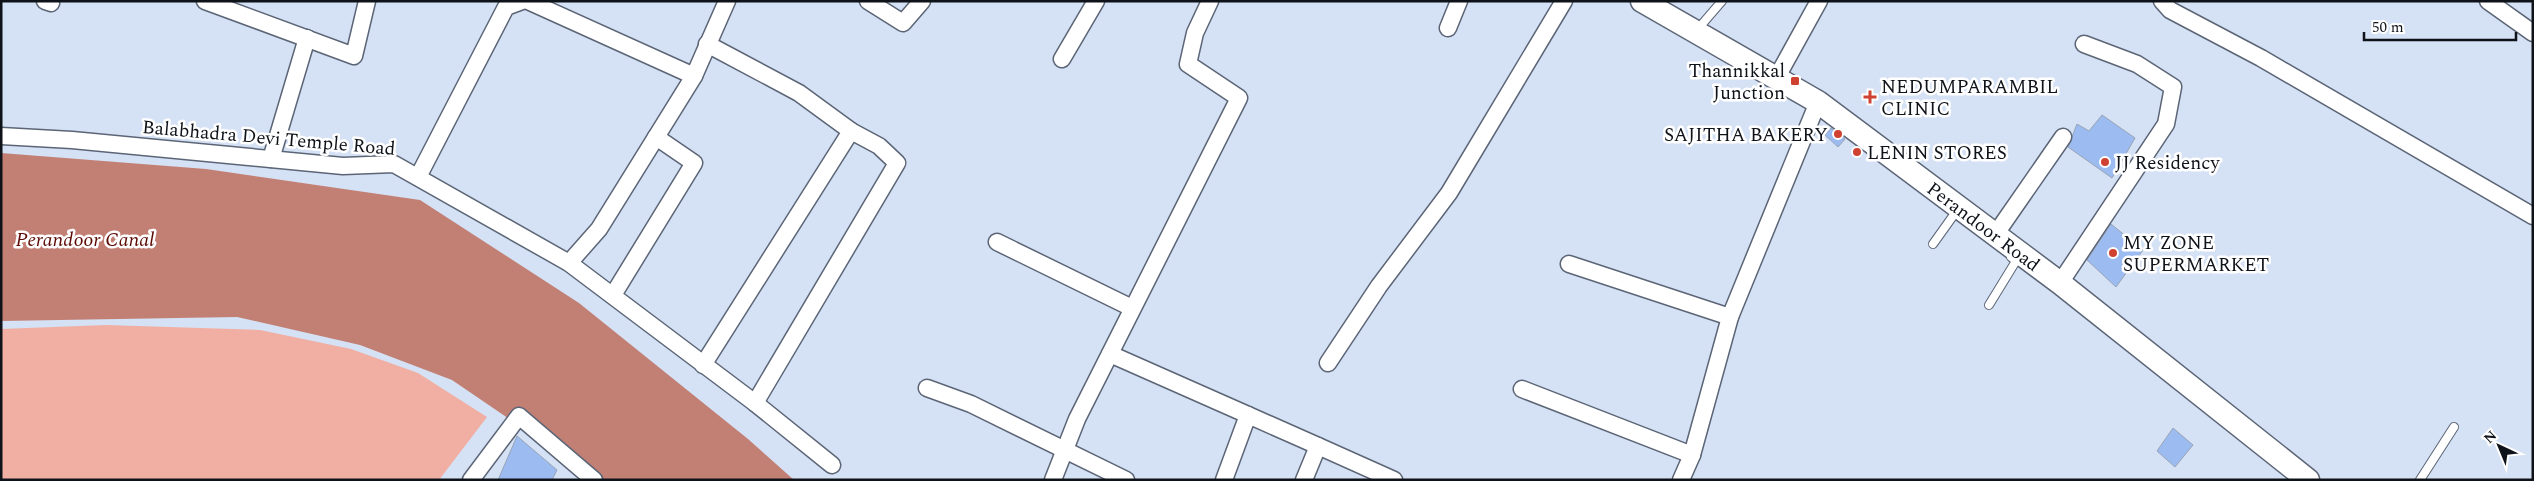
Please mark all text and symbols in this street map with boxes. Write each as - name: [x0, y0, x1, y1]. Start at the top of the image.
- scale bar: [2364, 10, 2516, 42]
- text: 50 m: [2372, 16, 2404, 39]
- place label: Thannikkal Junction: [1688, 57, 1785, 108]
- place label: NEDUMPARAMBIL CLINIC: [1881, 73, 2058, 124]
- marker: Thannikkal Junction: [1789, 75, 1801, 87]
- marker: NEDUMPARAMBIL CLINIC: [1863, 90, 1877, 104]
- street label: Balabhadra Devi Temple Road: [141, 113, 397, 164]
- place label: SAJITHA BAKERY: [1664, 121, 1828, 150]
- marker: SAJITHA BAKERY: [1832, 128, 1844, 140]
- place label: LENIN STORES: [1867, 139, 2007, 168]
- marker: LENIN STORES: [1851, 146, 1863, 158]
- place label: JJ Residency: [2115, 149, 2220, 178]
- marker: JJ Residency: [2099, 156, 2111, 168]
- street label: Perandoor Road: [1920, 175, 2046, 279]
- water label: Perandoor Canal: [16, 225, 154, 255]
- place label: MY ZONE SUPERMARKET: [2123, 229, 2269, 280]
- marker: MY ZONE SUPERMARKET: [2107, 247, 2119, 259]
- north arrow: [2474, 421, 2524, 471]
- text: N: [2479, 425, 2502, 449]

